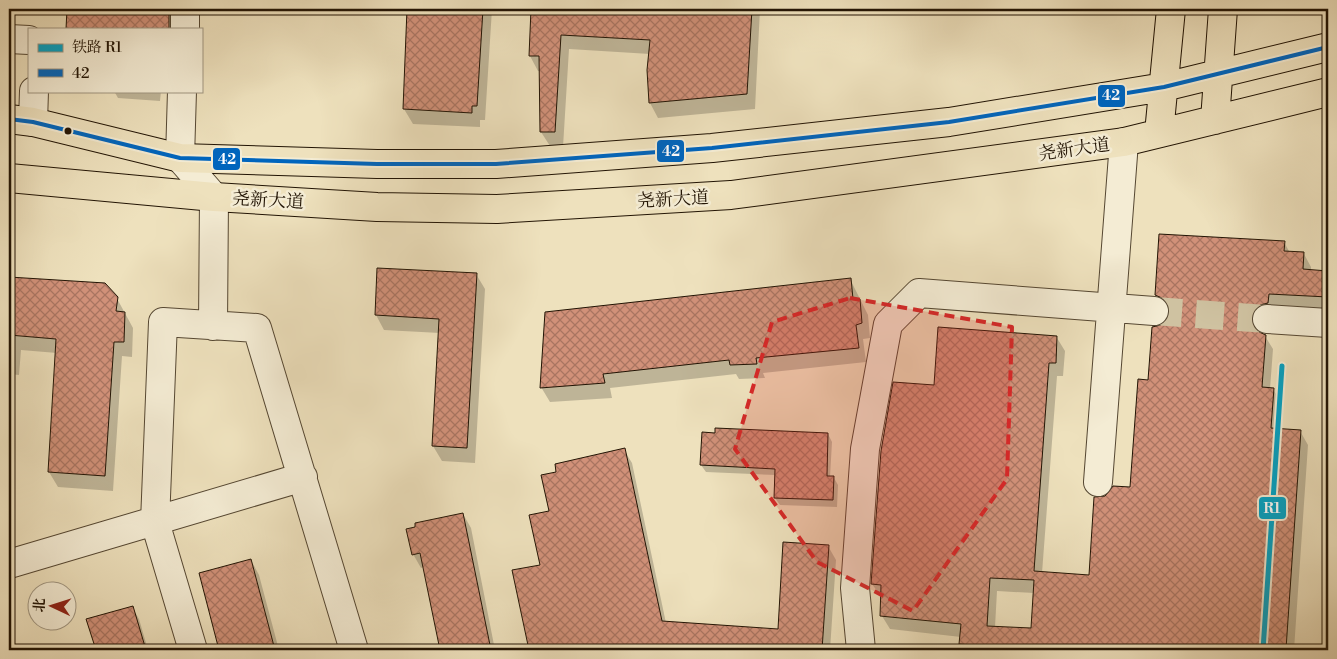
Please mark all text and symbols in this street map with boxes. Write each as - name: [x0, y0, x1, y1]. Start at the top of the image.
- legend: [28, 28, 202, 92]
- text: 铁路 R1: [72, 38, 122, 57]
- text: 42: [72, 64, 89, 83]
- line badge: 42: [1097, 84, 1126, 108]
- text: 42: [1102, 87, 1120, 105]
- unlabelled marker: [63, 126, 73, 136]
- street label: 尧新大道: [1037, 133, 1111, 166]
- line badge: 42: [656, 139, 685, 163]
- text: 42: [662, 143, 680, 161]
- line badge: 42: [212, 147, 241, 171]
- text: 42: [218, 151, 236, 169]
- street label: 尧新大道: [636, 186, 710, 213]
- street label: 尧新大道: [231, 187, 305, 214]
- line badge: R1: [1258, 496, 1287, 520]
- text: R1: [1263, 500, 1281, 518]
- north arrow: [28, 582, 78, 632]
- text: 北: [31, 598, 49, 613]

